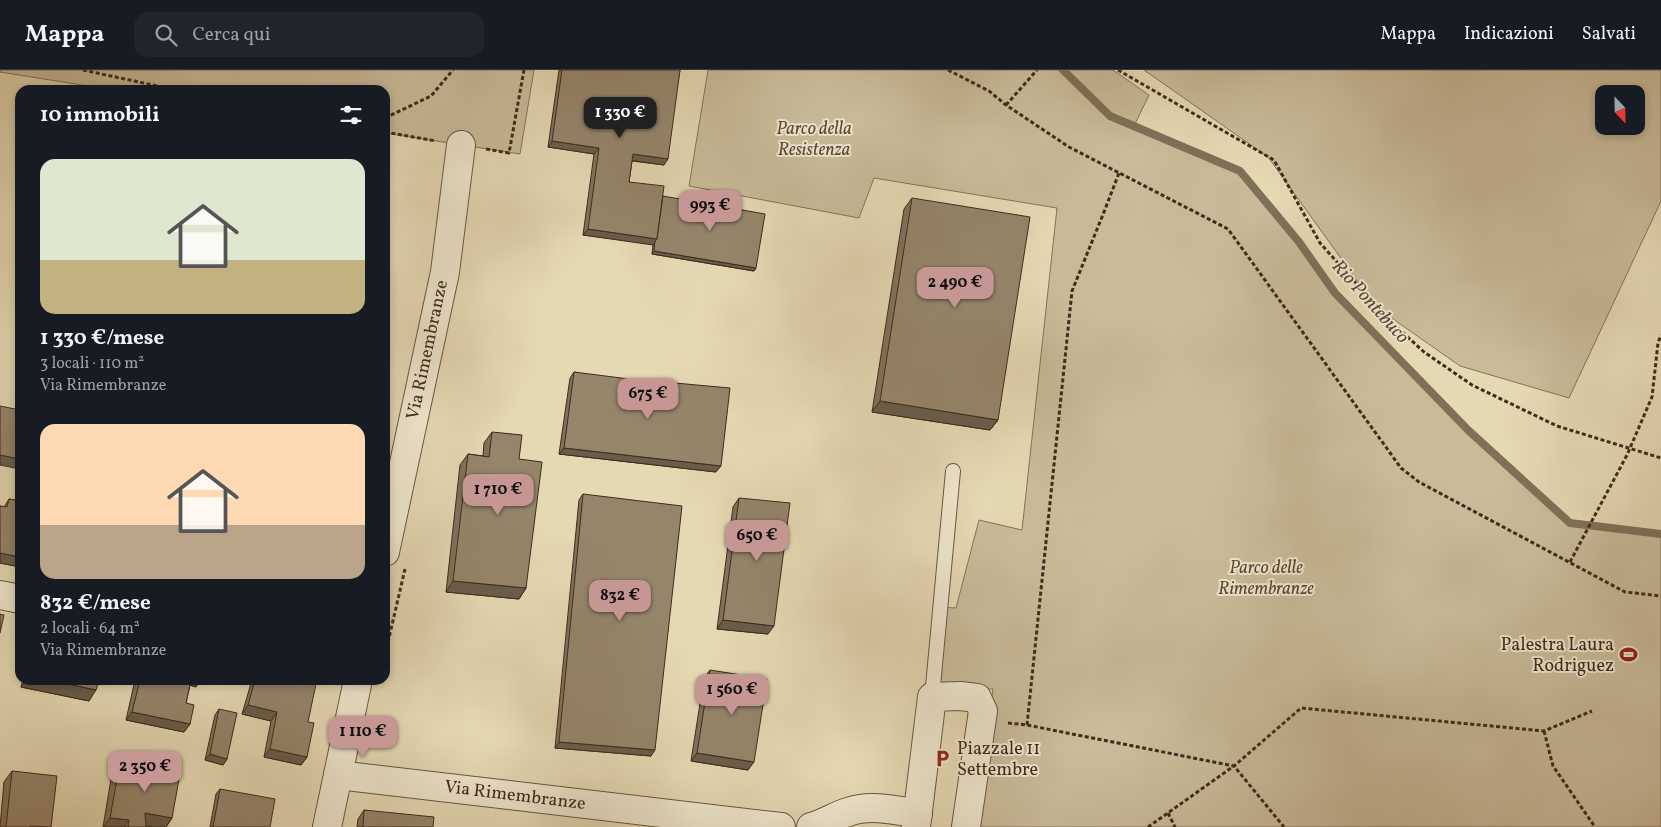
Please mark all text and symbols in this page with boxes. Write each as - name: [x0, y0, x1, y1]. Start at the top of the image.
- search box: [134, 12, 484, 57]
- text: Mappa: [25, 18, 104, 52]
- icon: search: [152, 21, 180, 49]
- text: Cerca qui: [192, 22, 270, 48]
- text: Mappa: [1381, 22, 1436, 47]
- text: Indicazioni: [1464, 22, 1554, 47]
- text: Salvati: [1582, 22, 1636, 47]
- north arrow: [1595, 85, 1645, 135]
- map controls: [1595, 85, 1645, 135]
- pin: 1 330 €: [574, 97, 666, 139]
- text: 10 immobili: [40, 101, 160, 130]
- icon: filters: [337, 101, 365, 129]
- text: 1 330 €: [595, 102, 645, 124]
- park label: Parco della Resistenza: [776, 117, 852, 163]
- pin: 993 €: [675, 190, 745, 232]
- icon: home: [158, 191, 248, 281]
- text: 993 €: [690, 195, 730, 217]
- water label: Rio Pontebuco: [1325, 254, 1415, 350]
- pin: 2 490 €: [909, 266, 1001, 309]
- text: 2 490 €: [928, 272, 982, 294]
- street label: Via Rimembranze: [401, 278, 455, 422]
- text: 1 330 €/mese: [40, 324, 164, 353]
- text: 3 locali · 110 m²: [40, 353, 144, 375]
- text: Via Rimembranze: [40, 375, 166, 397]
- pin: 675 €: [613, 378, 683, 420]
- text: 675 €: [628, 383, 668, 405]
- icon: home: [158, 456, 248, 546]
- pin: 1 710 €: [452, 474, 544, 516]
- text: 1 710 €: [474, 479, 522, 501]
- pin: 650 €: [722, 520, 792, 562]
- text: 650 €: [736, 525, 778, 547]
- park label: Parco delle Rimembranze: [1218, 556, 1314, 602]
- pin: 832 €: [585, 580, 655, 622]
- text: 832 €: [600, 585, 640, 607]
- text: 832 €/mese: [40, 589, 151, 618]
- text: 2 locali · 64 m²: [40, 618, 140, 640]
- place label: Palestra Laura Rodriguez: [1501, 633, 1614, 679]
- text: Via Rimembranze: [40, 640, 166, 662]
- sports icon: Palestra Laura Rodriguez: [1618, 645, 1638, 665]
- pin: 1 560 €: [686, 674, 778, 716]
- text: 1 560 €: [707, 679, 757, 701]
- pin: 1 110 €: [317, 716, 409, 758]
- text: 1 110 €: [339, 721, 387, 743]
- place label: Piazzale 11 Settembre: [957, 737, 1040, 783]
- parking icon: Piazzale 11 Settembre: [933, 749, 953, 769]
- pin: 2 350 €: [99, 750, 191, 793]
- text: 2 350 €: [119, 756, 171, 778]
- street label: Via Rimembranze: [443, 775, 587, 817]

